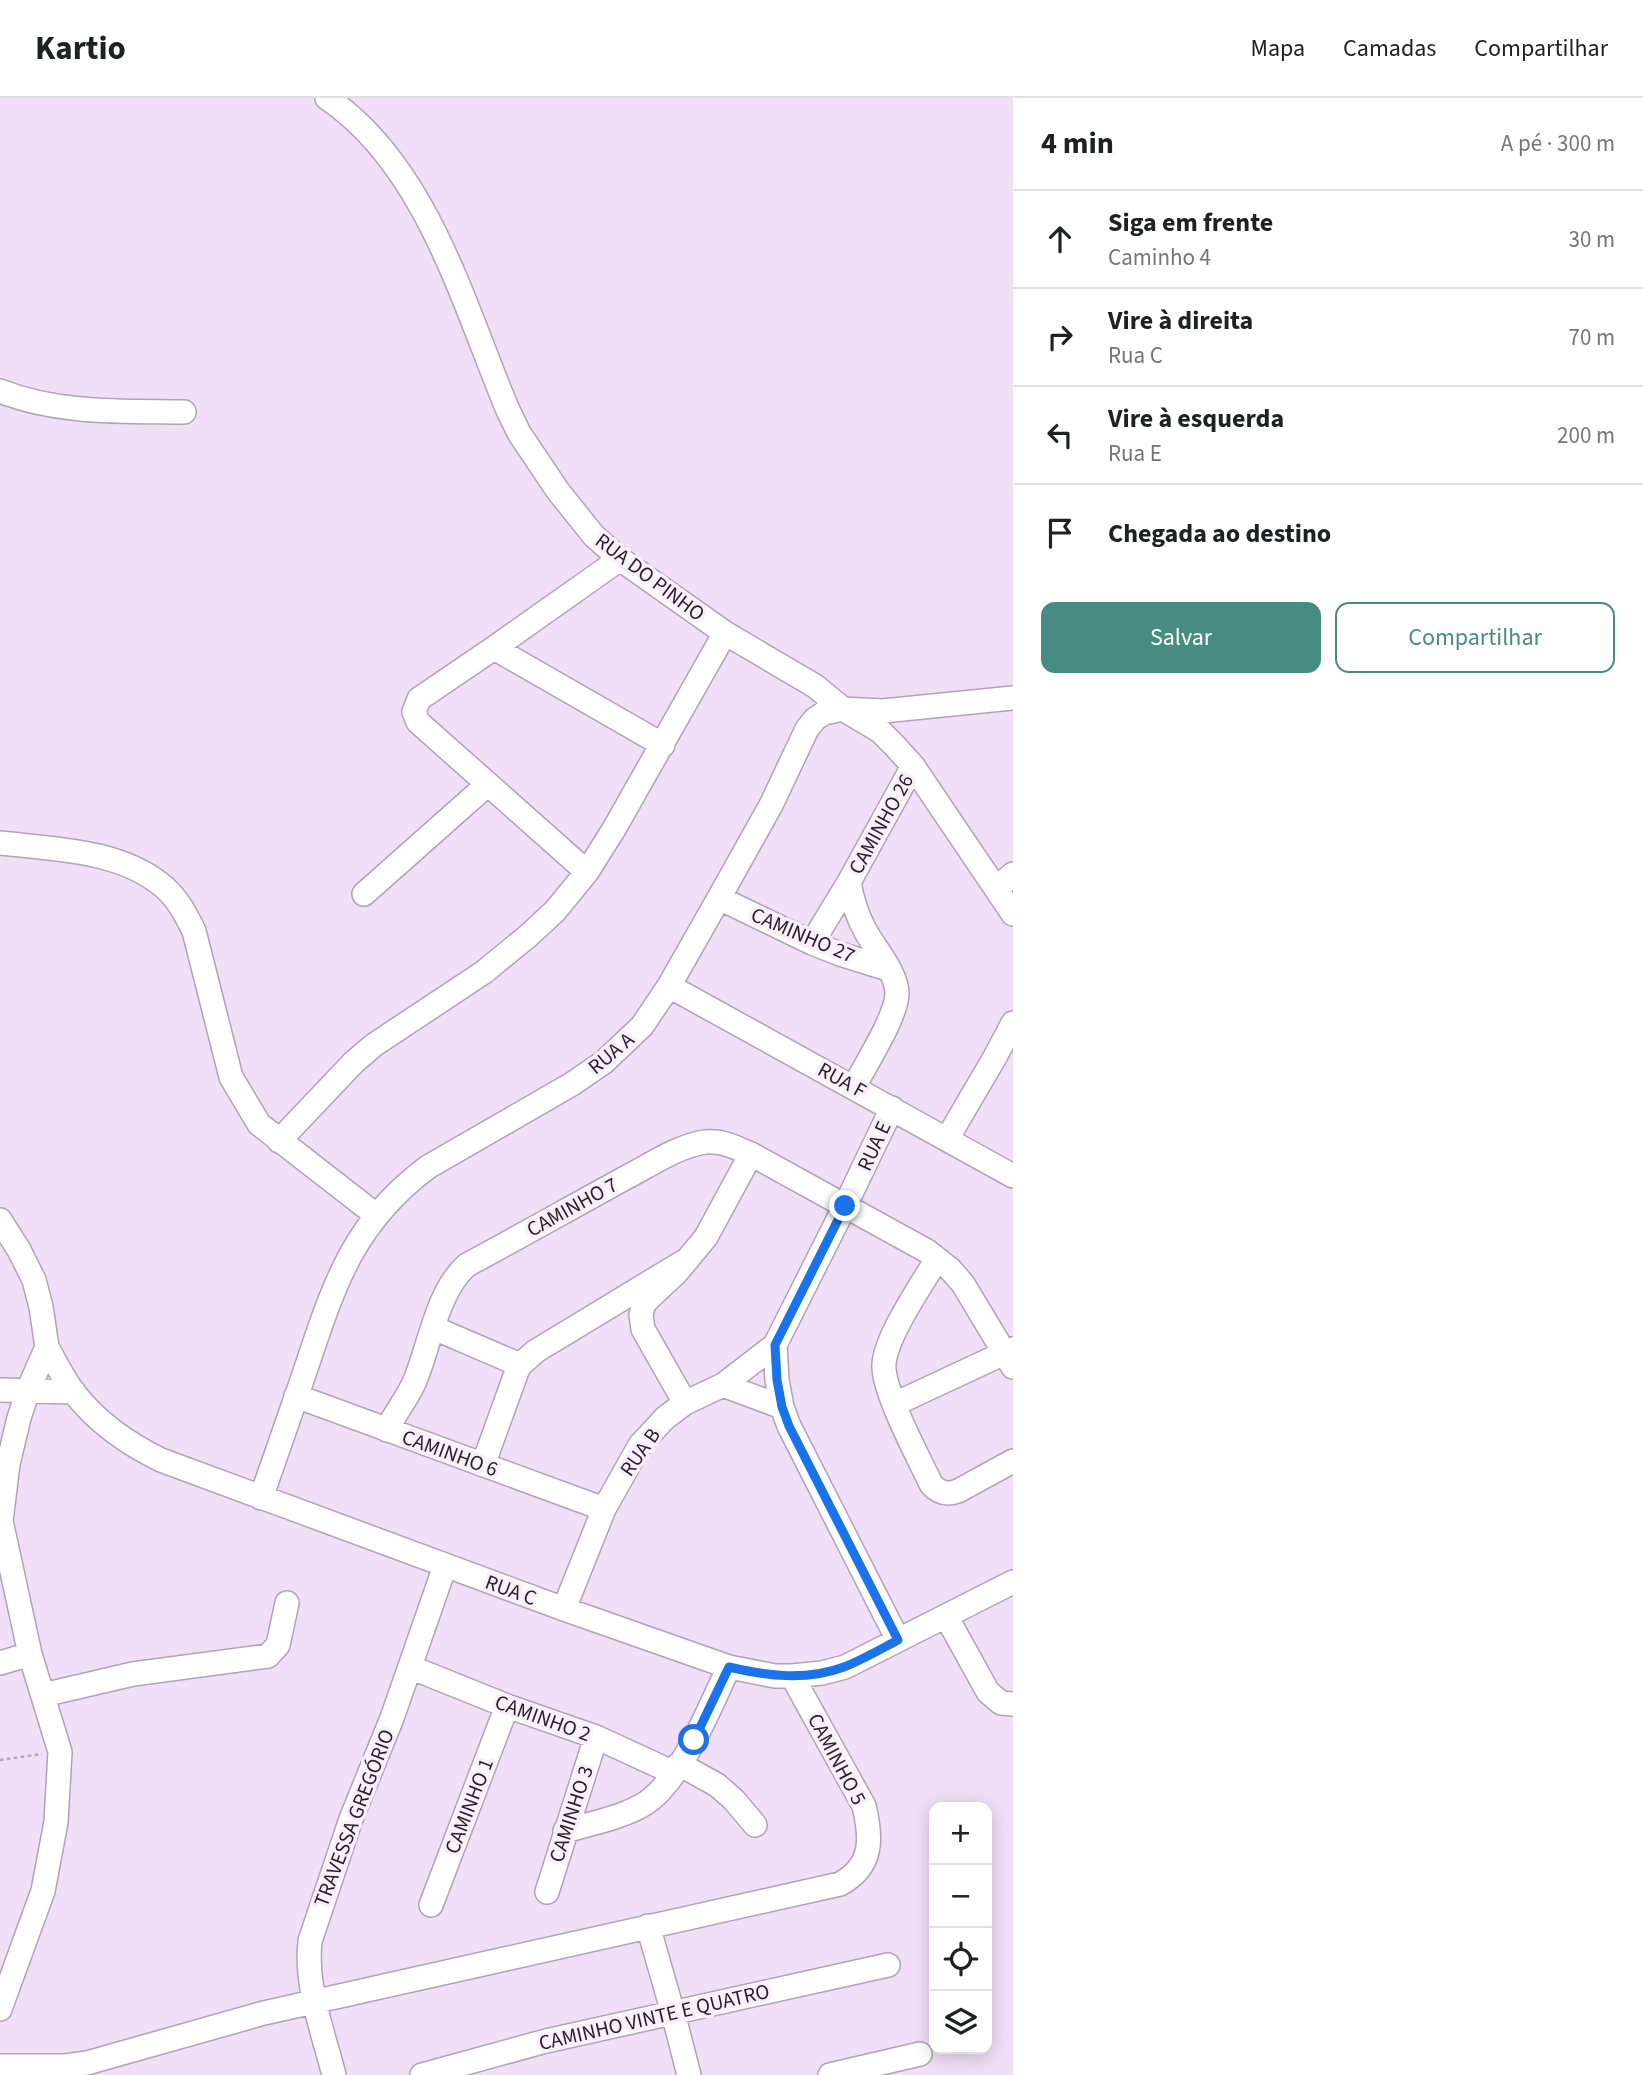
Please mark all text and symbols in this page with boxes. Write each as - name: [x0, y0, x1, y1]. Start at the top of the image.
- text: Kartio: [35, 25, 126, 72]
- text: Mapa: [1250, 31, 1305, 66]
- text: Camadas: [1343, 31, 1436, 66]
- text: Compartilhar: [1474, 31, 1608, 66]
- text: 4 min: [1041, 122, 1114, 165]
- text: A pé · 300 m: [1501, 127, 1615, 160]
- text: Siga em frente: [1108, 204, 1273, 241]
- icon: ahead: [1041, 220, 1079, 258]
- text: 30 m: [1568, 223, 1615, 256]
- text: Caminho 4: [1108, 241, 1211, 274]
- text: Vire à direita: [1108, 302, 1253, 339]
- icon: right: [1041, 318, 1079, 356]
- text: 70 m: [1568, 321, 1615, 354]
- text: Rua C: [1108, 339, 1163, 372]
- text: Vire à esquerda: [1108, 400, 1284, 437]
- icon: left: [1041, 416, 1079, 454]
- text: 200 m: [1557, 419, 1615, 452]
- text: Rua E: [1108, 437, 1162, 470]
- icon: arrive: [1041, 514, 1079, 552]
- text: Chegada ao destino: [1108, 515, 1331, 552]
- street label: RUA DO PINHO: [589, 526, 711, 628]
- button: Salvar: [1041, 602, 1321, 673]
- button: Compartilhar: [1335, 602, 1615, 673]
- street label: CAMINHO 26: [841, 768, 921, 880]
- street label: CAMINHO 27: [746, 900, 860, 970]
- street label: RUA A: [581, 1024, 641, 1081]
- street label: RUA F: [812, 1054, 872, 1106]
- street label: RUA E: [849, 1116, 899, 1176]
- street label: CAMINHO 7: [521, 1170, 623, 1244]
- route end: [829, 1190, 860, 1221]
- street label: CAMINHO 6: [398, 1422, 502, 1484]
- street label: RUA B: [612, 1422, 668, 1482]
- street label: RUA C: [481, 1567, 541, 1613]
- street label: CAMINHO 2: [491, 1687, 595, 1749]
- street label: CAMINHO 5: [800, 1708, 874, 1810]
- route start: [678, 1724, 709, 1755]
- street label: TRAVESSA GREGÓRIO: [306, 1725, 402, 1911]
- street label: CAMINHO 1: [437, 1754, 501, 1858]
- street label: CAMINHO 3: [541, 1762, 601, 1866]
- map controls: [929, 1802, 992, 2054]
- button: +: [929, 1802, 992, 1865]
- button: −: [929, 1865, 992, 1928]
- button: locate: [929, 1928, 992, 1991]
- street label: CAMINHO VINTE E QUATRO: [536, 1976, 772, 2058]
- button: layers: [929, 1991, 992, 2054]

